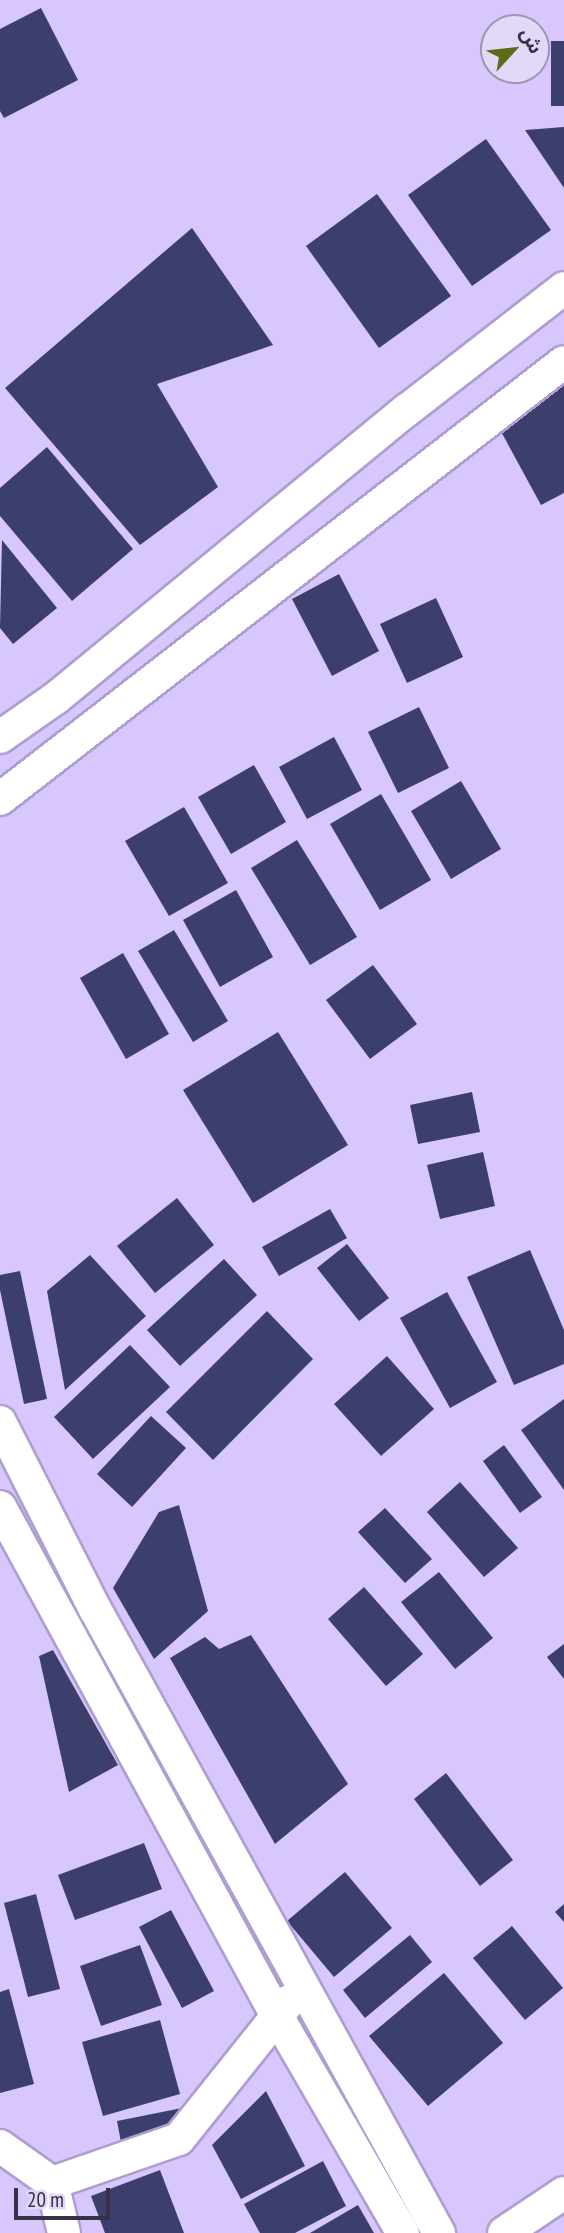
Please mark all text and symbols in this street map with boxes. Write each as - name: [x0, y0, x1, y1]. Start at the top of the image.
- north arrow: [480, 14, 550, 84]
- text: ش: [515, 23, 549, 57]
- scale bar: [18, 2174, 114, 2218]
- text: 20 m: [27, 2186, 64, 2213]

